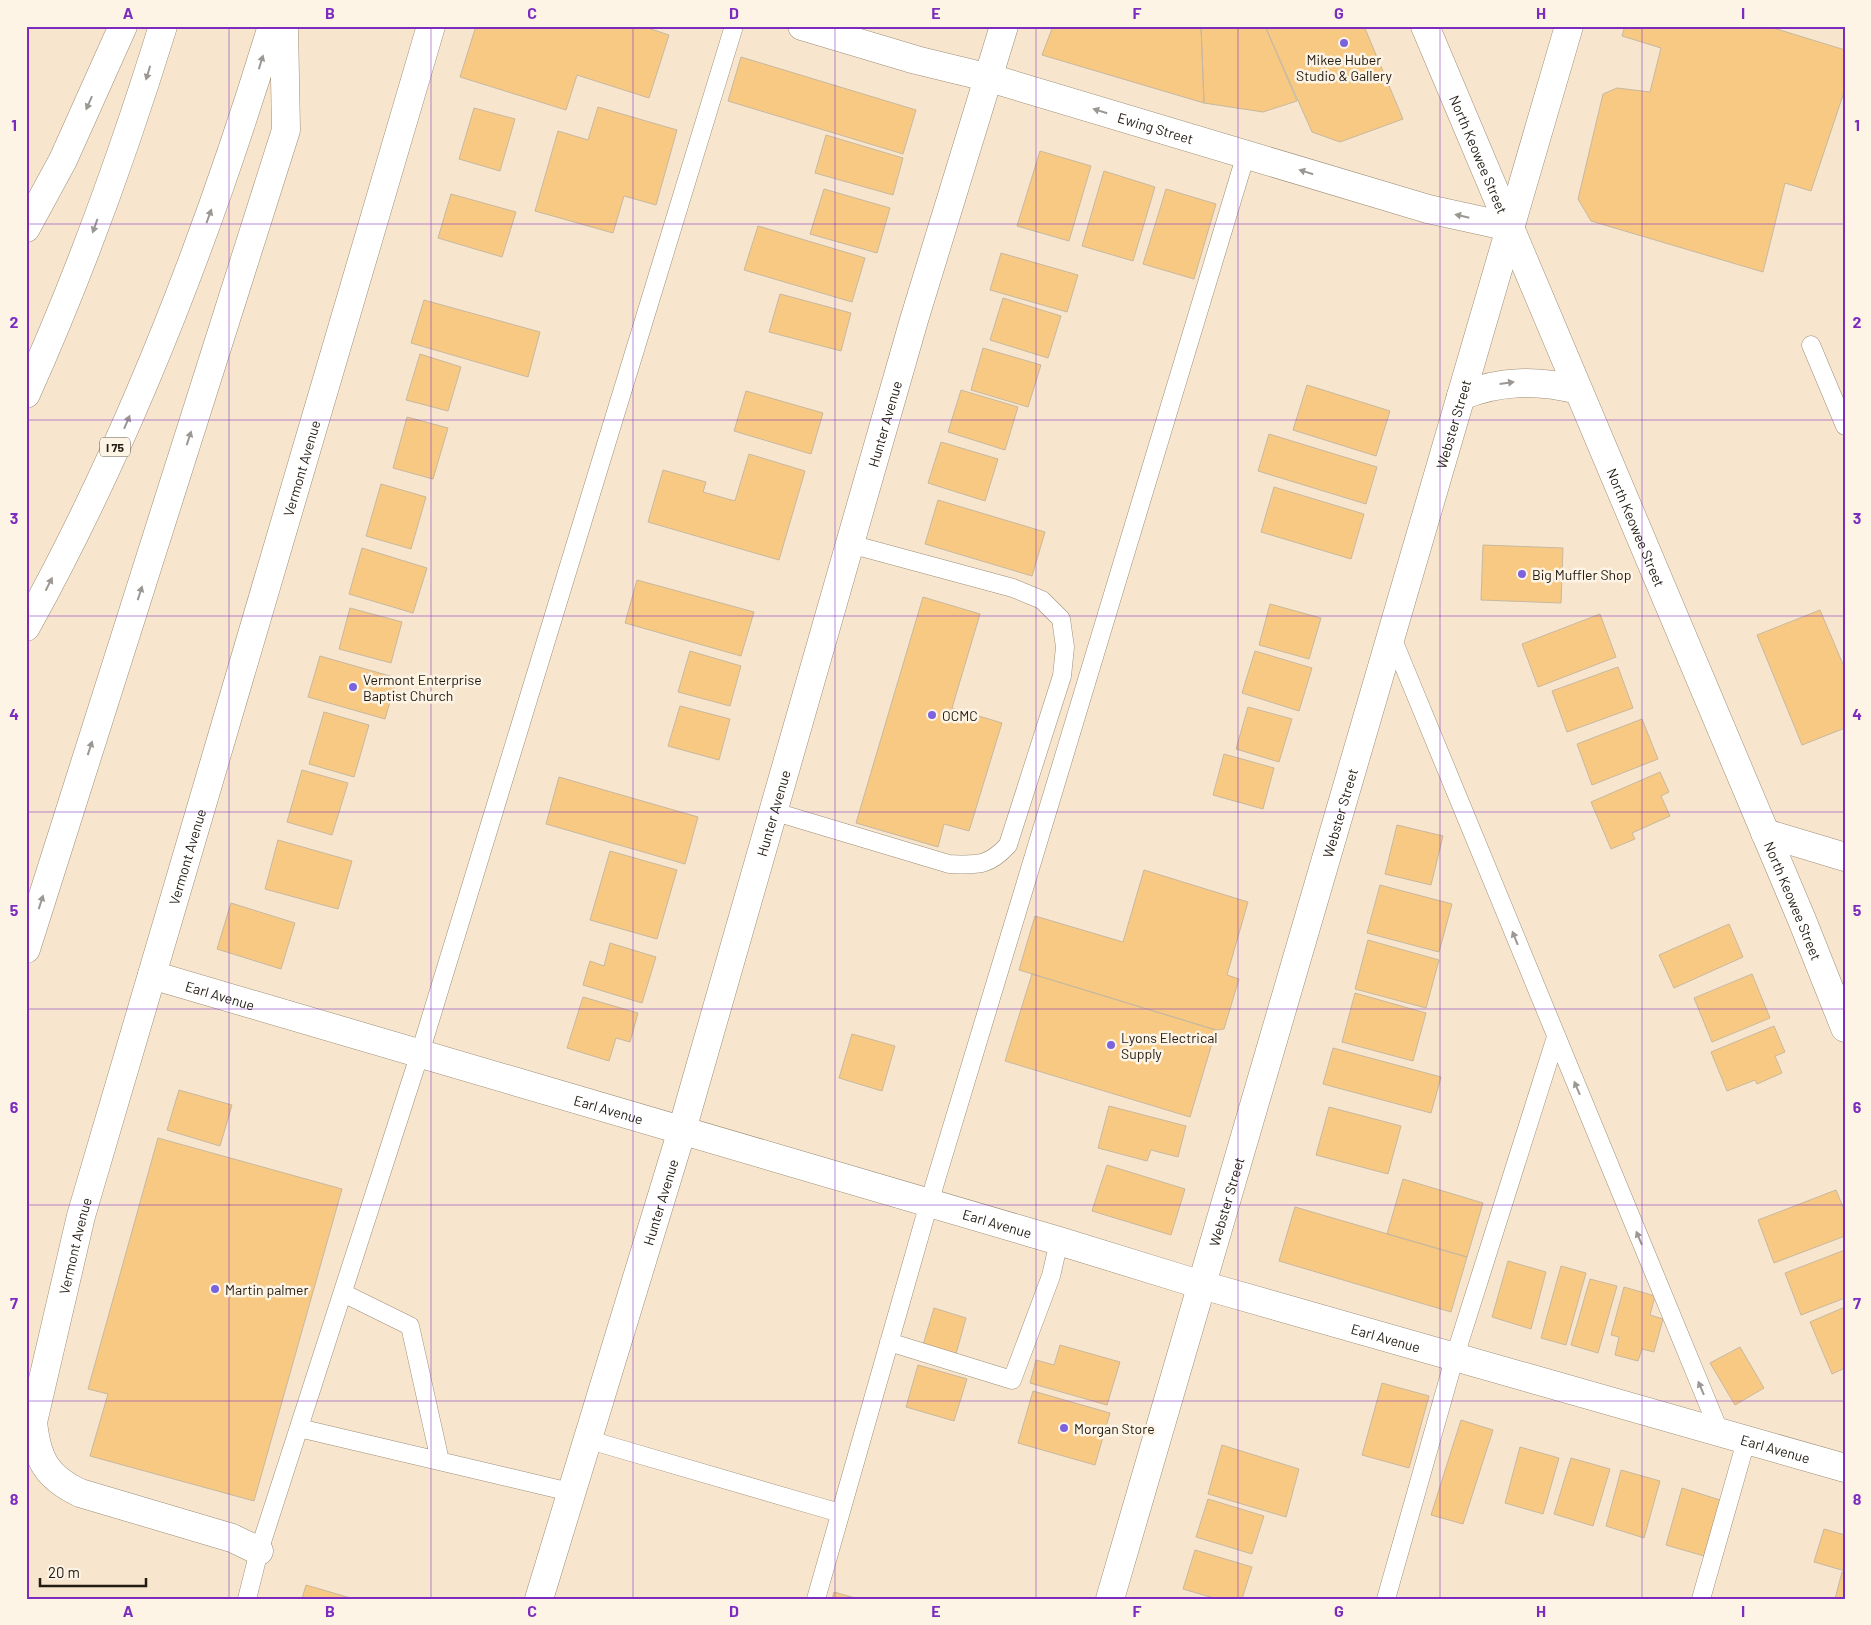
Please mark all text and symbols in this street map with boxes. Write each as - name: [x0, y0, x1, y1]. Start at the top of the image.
- text: A: [123, 3, 134, 22]
- text: B: [325, 3, 335, 22]
- text: C: [527, 3, 537, 22]
- text: D: [729, 3, 739, 22]
- text: E: [931, 3, 941, 22]
- text: F: [1133, 3, 1142, 22]
- text: G: [1334, 3, 1344, 22]
- text: H: [1536, 3, 1546, 22]
- text: I: [1741, 3, 1745, 22]
- marker: Mikee Huber Studio & Gallery: [1338, 37, 1350, 49]
- place label: Mikee Huber Studio & Gallery: [1296, 51, 1392, 84]
- one-way arrow: [258, 55, 265, 70]
- one-way arrow: [144, 65, 152, 80]
- street label: North Keowee Street: [1447, 92, 1512, 216]
- one-way arrow: [84, 96, 92, 110]
- one-way arrow: [1092, 106, 1107, 114]
- street label: Ewing Street: [1116, 108, 1196, 147]
- text: 1: [11, 115, 17, 134]
- text: 1: [1854, 115, 1860, 134]
- one-way arrow: [1298, 168, 1313, 176]
- one-way arrow: [205, 208, 213, 223]
- one-way arrow: [1455, 212, 1470, 220]
- one-way arrow: [91, 219, 98, 234]
- text: 2: [10, 312, 19, 331]
- text: 2: [1853, 312, 1862, 331]
- street label: Webster Street: [1432, 377, 1474, 471]
- street label: Hunter Avenue: [864, 379, 905, 469]
- one-way arrow: [1500, 379, 1516, 387]
- one-way arrow: [124, 415, 132, 429]
- street label: Vermont Avenue: [279, 418, 323, 518]
- one-way arrow: [186, 430, 194, 445]
- road number: I 75: [100, 438, 130, 457]
- street label: North Keowee Street: [1604, 465, 1669, 589]
- text: 3: [10, 508, 18, 527]
- text: 3: [1853, 508, 1861, 527]
- place label: Big Muffler Shop: [1532, 566, 1631, 583]
- marker: Big Muffler Shop: [1516, 568, 1528, 580]
- one-way arrow: [45, 576, 53, 591]
- one-way arrow: [136, 585, 144, 600]
- place label: Vermont Enterprise Baptist Church: [363, 671, 482, 704]
- marker: Vermont Enterprise Baptist Church: [347, 681, 359, 693]
- text: 4: [9, 704, 19, 723]
- text: 4: [1852, 704, 1862, 723]
- place label: OCMC: [942, 707, 978, 724]
- marker: OCMC: [926, 709, 938, 721]
- one-way arrow: [87, 740, 95, 755]
- street label: Webster Street: [1318, 766, 1360, 859]
- street label: Hunter Avenue: [752, 768, 793, 858]
- street label: Vermont Avenue: [165, 807, 209, 907]
- street label: North Keowee Street: [1761, 839, 1826, 962]
- one-way arrow: [38, 895, 45, 910]
- text: 5: [10, 900, 19, 919]
- text: 5: [1853, 900, 1862, 919]
- one-way arrow: [1511, 930, 1519, 945]
- street label: Earl Avenue: [184, 977, 257, 1013]
- place label: Lyons Electrical Supply: [1121, 1029, 1218, 1062]
- marker: Lyons Electrical Supply: [1105, 1039, 1117, 1051]
- one-way arrow: [1573, 1080, 1581, 1095]
- street label: Earl Avenue: [572, 1091, 645, 1127]
- text: 6: [10, 1097, 19, 1116]
- text: 6: [1853, 1097, 1862, 1116]
- street label: Webster Street: [1205, 1155, 1247, 1248]
- street label: Hunter Avenue: [639, 1157, 681, 1247]
- street label: Vermont Avenue: [55, 1195, 95, 1296]
- street label: Earl Avenue: [961, 1205, 1034, 1241]
- one-way arrow: [1635, 1231, 1643, 1245]
- place label: Martin palmer: [225, 1281, 309, 1298]
- marker: Martin palmer: [209, 1283, 221, 1295]
- text: 7: [10, 1293, 18, 1312]
- text: 7: [1853, 1293, 1861, 1312]
- street label: Earl Avenue: [1349, 1319, 1423, 1355]
- one-way arrow: [1697, 1381, 1705, 1395]
- place label: Morgan Store: [1074, 1420, 1155, 1437]
- marker: Morgan Store: [1058, 1422, 1070, 1434]
- street label: Earl Avenue: [1739, 1430, 1812, 1466]
- text: 8: [10, 1489, 19, 1508]
- text: 8: [1853, 1489, 1862, 1508]
- scale bar: [40, 1555, 146, 1587]
- text: 20 m: [48, 1563, 80, 1581]
- text: A: [123, 1601, 134, 1620]
- text: B: [325, 1601, 335, 1620]
- text: C: [527, 1601, 537, 1620]
- text: D: [729, 1601, 739, 1620]
- text: E: [931, 1601, 941, 1620]
- text: F: [1133, 1601, 1142, 1620]
- text: G: [1334, 1601, 1344, 1620]
- text: H: [1536, 1601, 1546, 1620]
- text: I: [1741, 1601, 1745, 1620]

